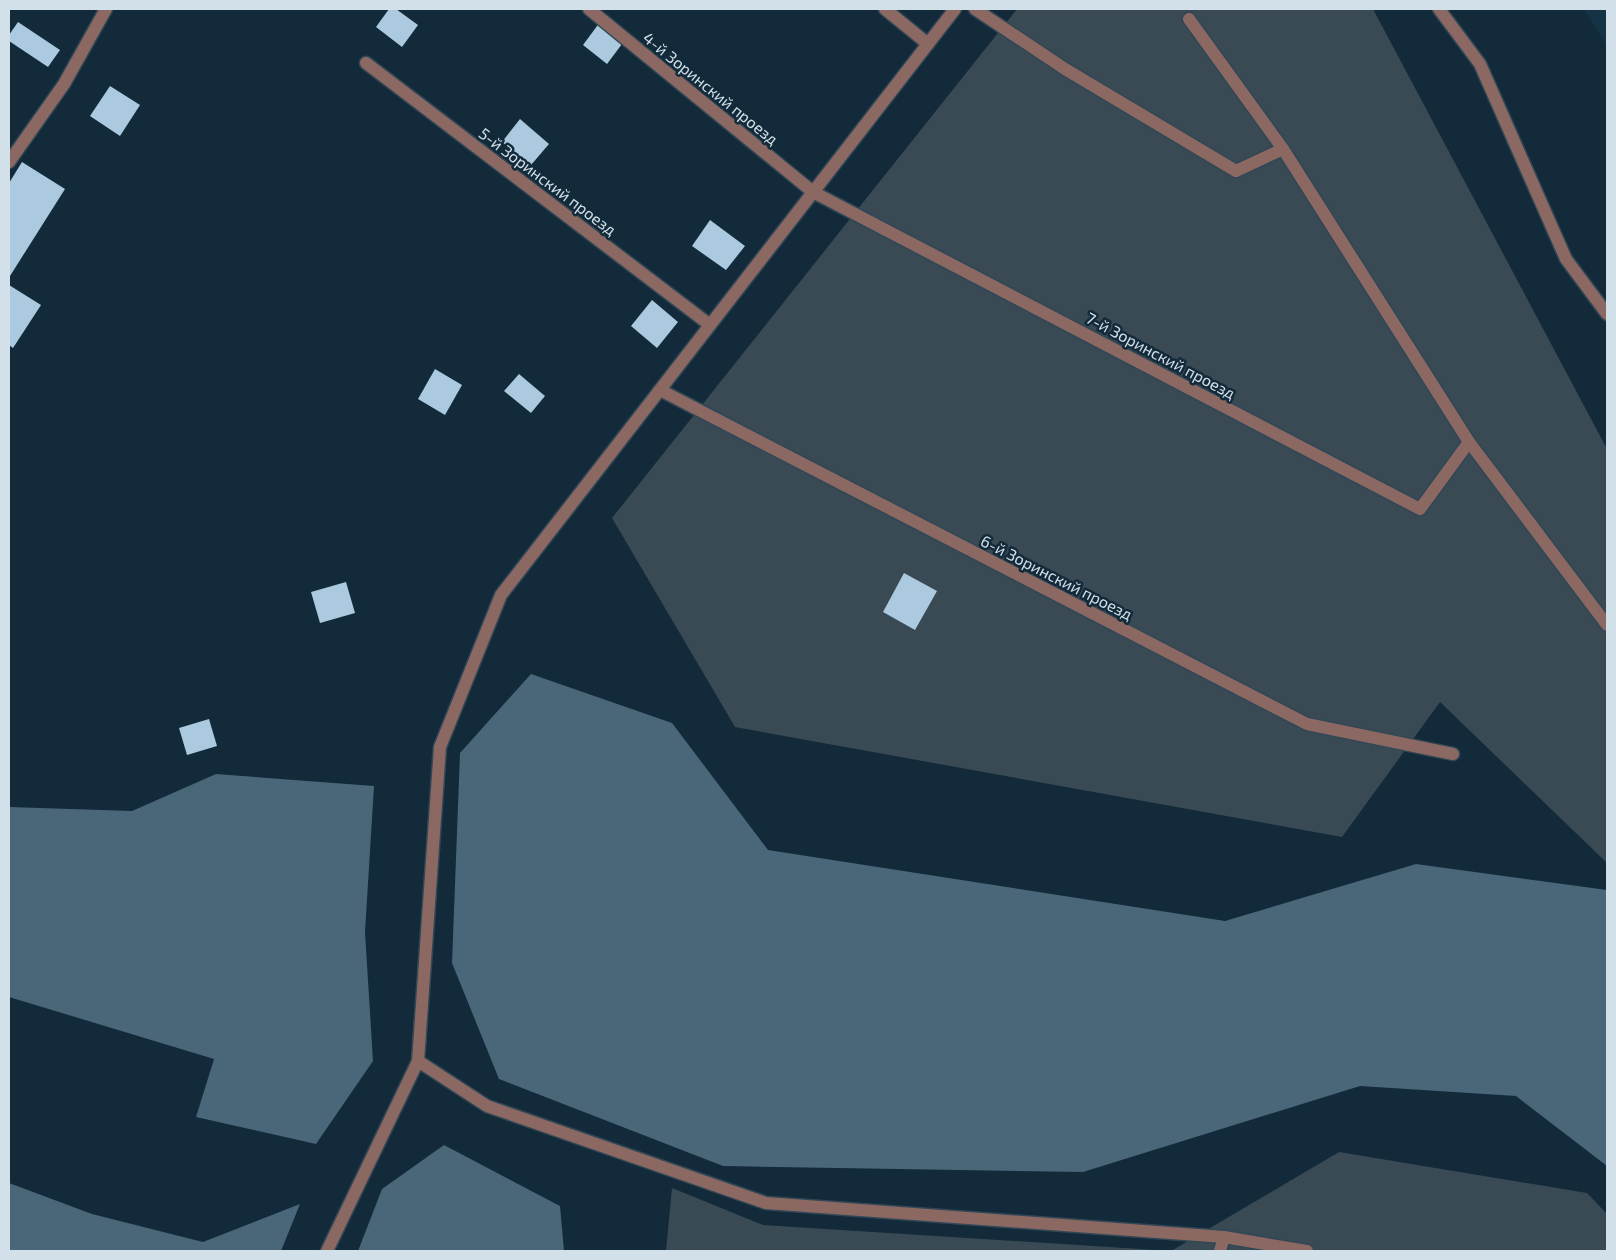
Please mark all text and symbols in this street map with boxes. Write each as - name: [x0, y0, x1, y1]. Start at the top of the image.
- street label: 4-й Зоринский проезд: [640, 28, 782, 148]
- street label: 5-й Зоринский проезд: [476, 123, 620, 239]
- street label: 7-й Зоринский проезд: [1083, 308, 1239, 402]
- street label: 6-й Зоринский проезд: [978, 530, 1136, 624]

